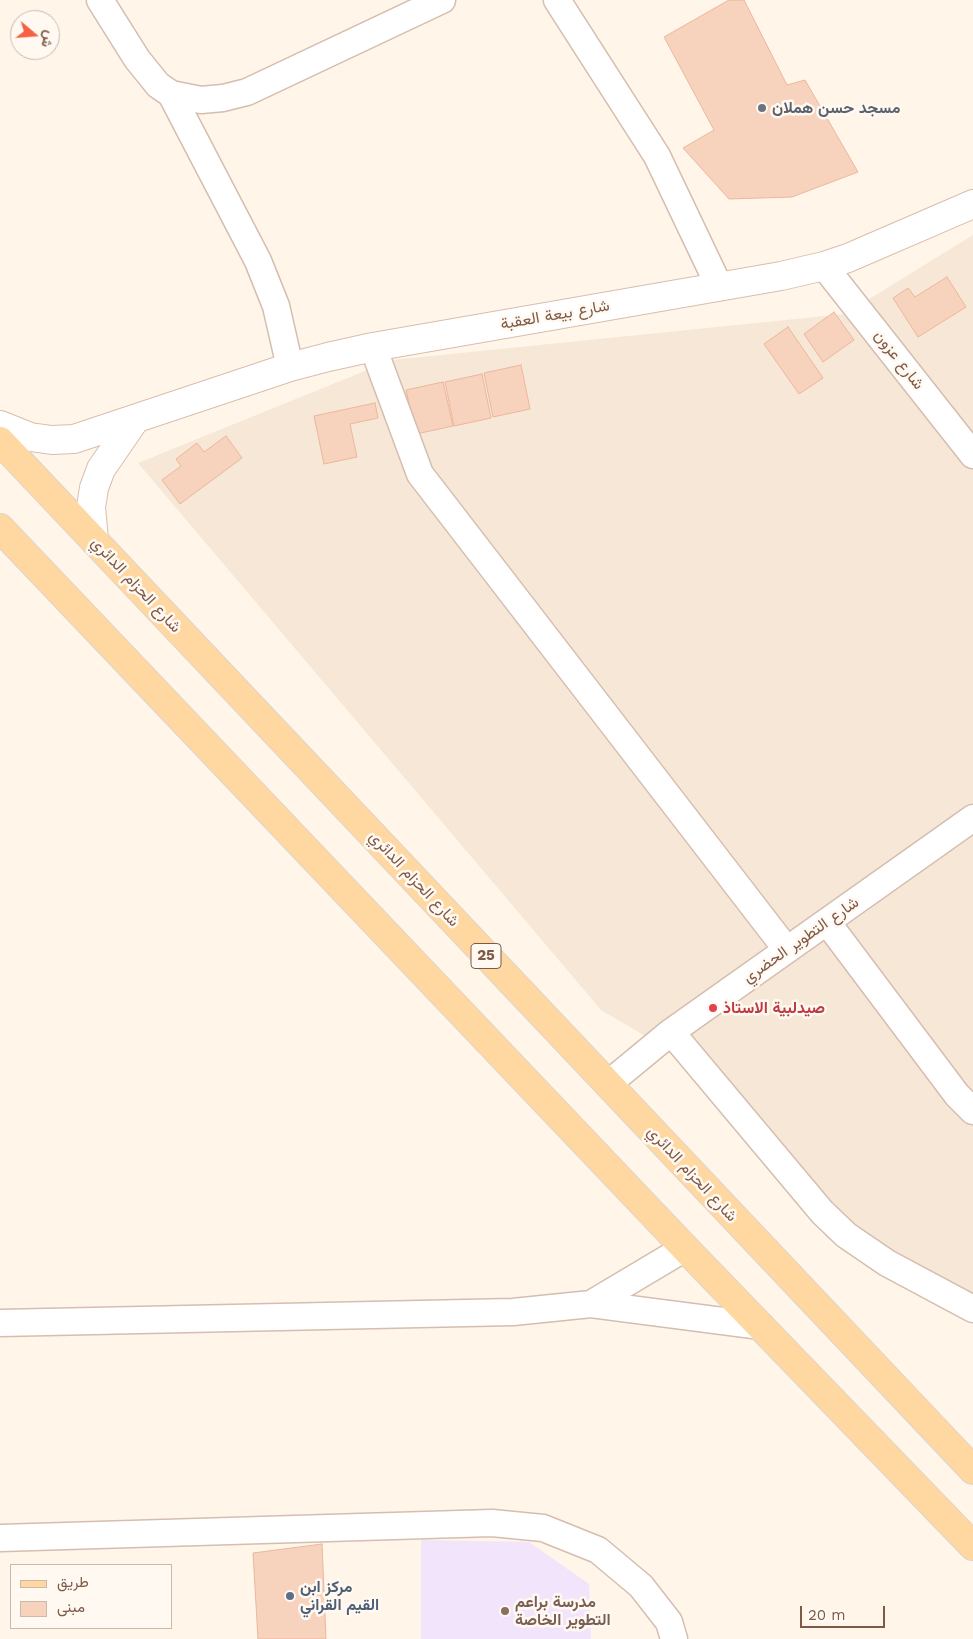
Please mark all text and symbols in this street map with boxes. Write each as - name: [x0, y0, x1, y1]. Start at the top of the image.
- north arrow: [10, 10, 60, 60]
- text: ش: [38, 29, 59, 50]
- place label: مسجد حسن هملان: [772, 98, 900, 118]
- marker: مسجد حسن هملان: [756, 102, 768, 114]
- street label: شارع بيعة العقبة: [499, 296, 611, 334]
- street label: شارع عزون: [870, 327, 928, 393]
- street label: شارع الحزام الدائري: [87, 533, 185, 637]
- street label: شارع الحزام الدائري: [365, 827, 463, 931]
- street label: شارع التطوير الحضري: [739, 893, 863, 987]
- road number: 25: [471, 944, 501, 968]
- place label: صيدلبية الاستاذ: [723, 998, 825, 1018]
- marker: صيدلبية الاستاذ: [707, 1002, 719, 1014]
- street label: شارع الحزام الدائري: [643, 1122, 741, 1226]
- legend: [10, 1564, 172, 1629]
- text: طريق: [57, 1573, 89, 1591]
- place label: مركز ابن القيم القراني: [300, 1577, 379, 1615]
- marker: مركز ابن القيم القراني: [284, 1590, 296, 1602]
- place label: مدرسة براعم التطوير الخاصة: [515, 1592, 611, 1630]
- scale bar: [803, 1596, 888, 1628]
- text: مبنى: [57, 1598, 85, 1616]
- marker: مدرسة براعم التطوير الخاصة: [499, 1605, 511, 1617]
- text: 20 m: [808, 1606, 846, 1624]

